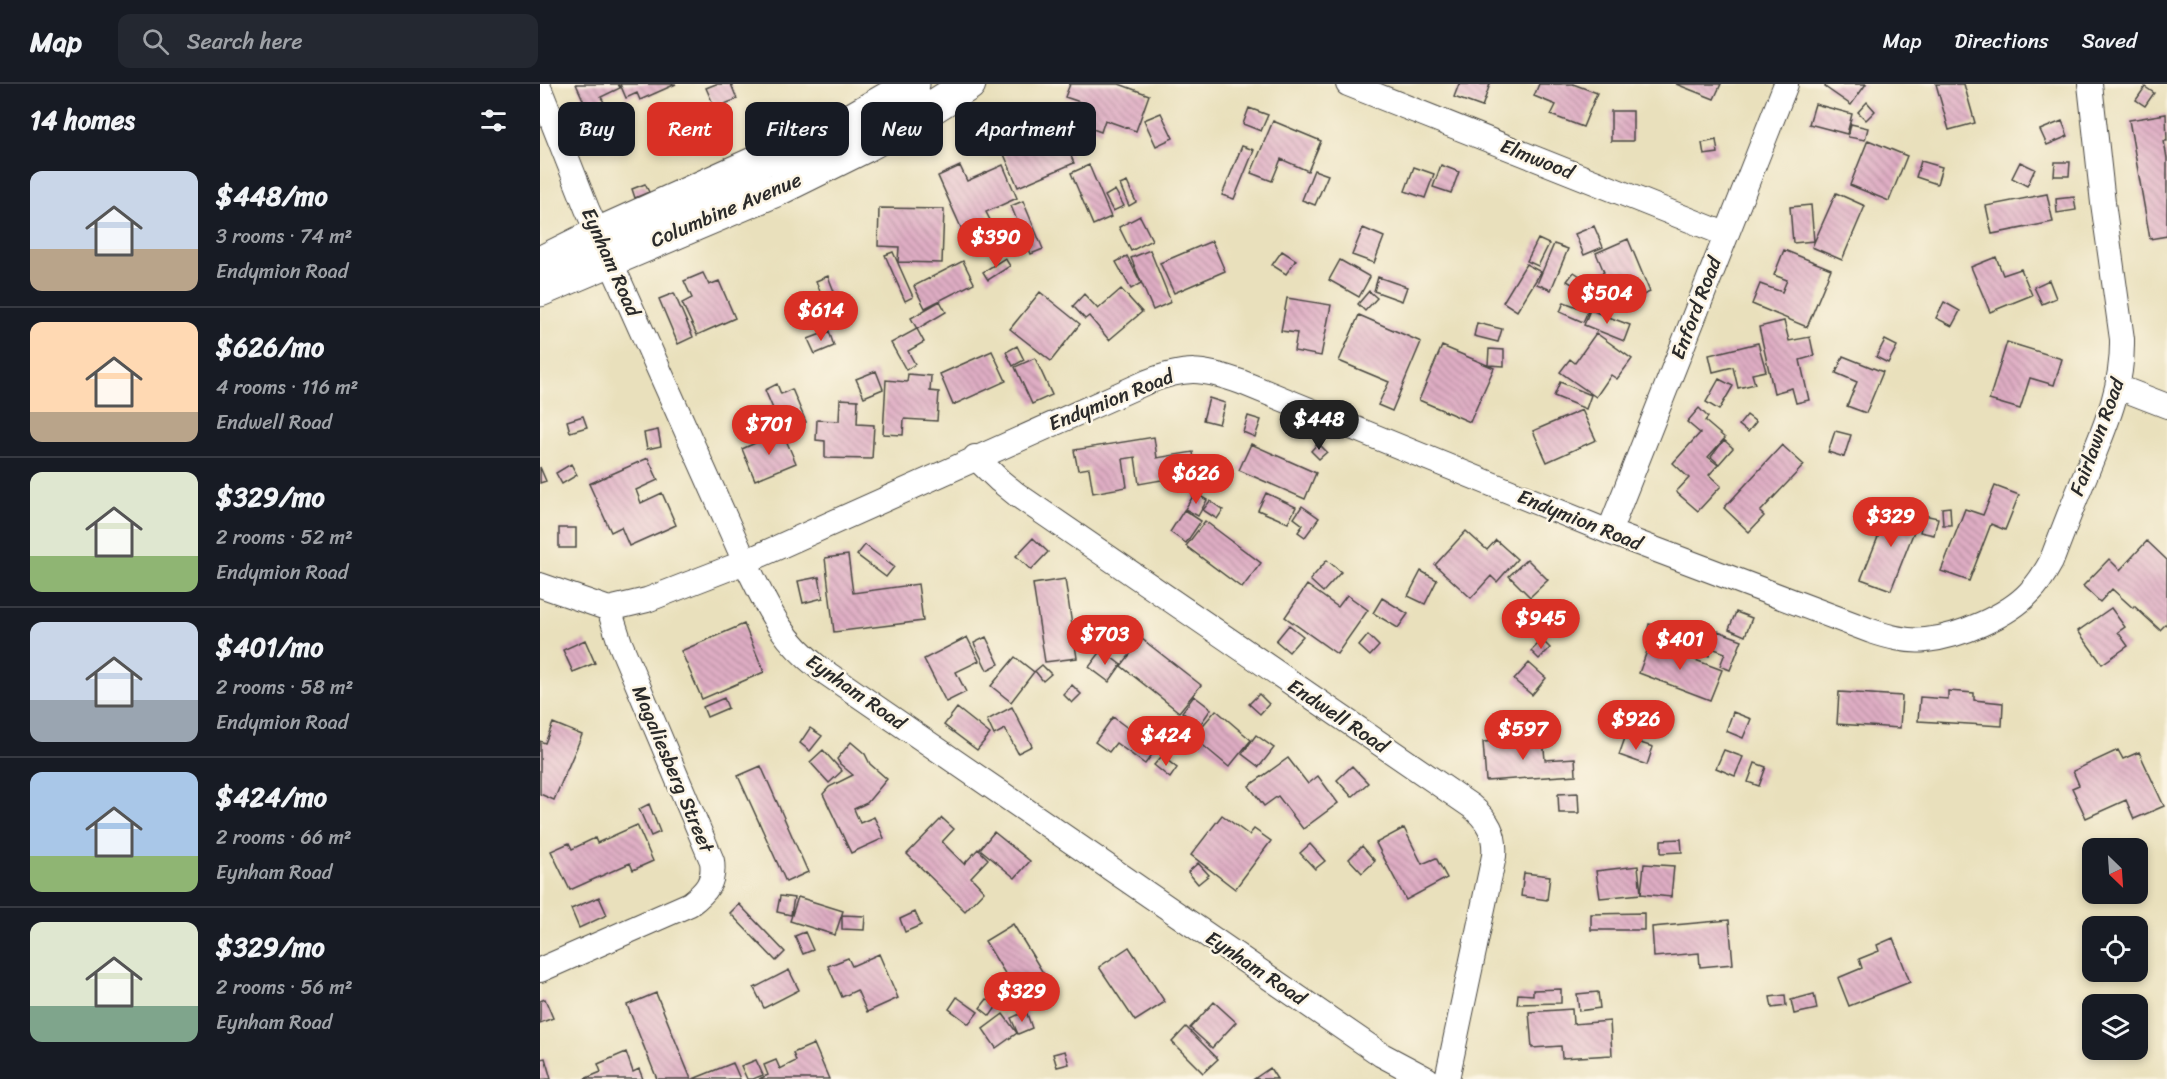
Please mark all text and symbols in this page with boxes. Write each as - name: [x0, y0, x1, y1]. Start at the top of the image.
- search box: [118, 14, 538, 68]
- text: Map: [30, 17, 82, 66]
- text: Search here: [187, 22, 303, 61]
- text: Map: [1883, 22, 1921, 60]
- text: Directions: [1954, 22, 2049, 60]
- text: Saved: [2082, 22, 2137, 60]
- icon: search: [139, 25, 172, 58]
- text: 14 homes: [30, 97, 135, 143]
- chip: Buy: [558, 102, 635, 156]
- chip: Rent: [647, 102, 733, 156]
- chip: Filters: [745, 102, 849, 156]
- chip: New: [861, 102, 943, 156]
- chip: Apartment: [955, 102, 1096, 156]
- icon: filters: [477, 104, 510, 137]
- street label: Elmwood: [1495, 128, 1581, 190]
- street label: Columbine Avenue: [645, 162, 807, 258]
- text: $448/mo: [216, 173, 328, 219]
- icon: home: [78, 195, 150, 267]
- street label: Eynham Road: [571, 202, 651, 324]
- pin: $390: [960, 218, 1032, 269]
- text: 3 rooms · 74 m²: [216, 219, 352, 254]
- text: $390: [971, 220, 1021, 255]
- street label: Enford Road: [1660, 250, 1732, 364]
- text: Endymion Road: [216, 254, 348, 289]
- pin: $504: [1571, 274, 1643, 325]
- text: $504: [1582, 276, 1632, 311]
- pin: $614: [785, 291, 857, 342]
- text: $614: [798, 293, 844, 328]
- text: $626/mo: [216, 324, 324, 370]
- icon: home: [78, 346, 150, 418]
- street label: Endymion Road: [1043, 358, 1180, 441]
- text: 4 rooms · 116 m²: [216, 370, 358, 405]
- street label: Fairlawn Road: [2060, 372, 2135, 501]
- pin: $448: [1283, 400, 1355, 451]
- text: $448: [1294, 402, 1344, 437]
- text: Endwell Road: [216, 405, 332, 440]
- pin: $701: [733, 405, 805, 456]
- text: $701: [746, 407, 792, 442]
- pin: $626: [1160, 454, 1232, 505]
- text: $626: [1172, 456, 1220, 491]
- text: $329/mo: [216, 474, 325, 520]
- street label: Endymion Road: [1512, 479, 1649, 562]
- icon: home: [78, 496, 150, 568]
- pin: $329: [1855, 497, 1927, 548]
- text: $329: [1867, 499, 1915, 534]
- text: 2 rooms · 52 m²: [216, 520, 353, 555]
- text: Endymion Road: [216, 555, 348, 590]
- pin: $945: [1505, 599, 1577, 650]
- text: $945: [1516, 601, 1566, 636]
- pin: $703: [1069, 615, 1141, 666]
- text: $703: [1081, 617, 1129, 652]
- pin: $401: [1644, 620, 1716, 671]
- text: $401: [1656, 622, 1704, 657]
- text: $401/mo: [216, 624, 323, 670]
- street label: Eynham Road: [798, 644, 915, 740]
- icon: home: [78, 646, 150, 718]
- street label: Endwell Road: [1280, 669, 1397, 764]
- text: 2 rooms · 58 m²: [216, 670, 353, 705]
- street label: Magaliesberg Street: [622, 680, 724, 859]
- pin: $926: [1600, 700, 1672, 751]
- text: $926: [1612, 702, 1660, 737]
- text: Endymion Road: [216, 705, 348, 740]
- pin: $597: [1487, 710, 1559, 761]
- text: $597: [1498, 712, 1548, 747]
- pin: $424: [1130, 716, 1202, 767]
- text: $424: [1141, 718, 1191, 753]
- text: $424/mo: [216, 774, 327, 820]
- icon: home: [78, 796, 150, 868]
- text: 2 rooms · 66 m²: [216, 820, 352, 855]
- north arrow: [2082, 838, 2148, 904]
- map controls: [2082, 838, 2148, 1060]
- text: Eynham Road: [216, 855, 332, 890]
- button: locate: [2082, 916, 2148, 982]
- street label: Eynham Road: [1198, 921, 1315, 1016]
- text: $329/mo: [216, 924, 325, 970]
- icon: home: [78, 946, 150, 1018]
- text: 2 rooms · 56 m²: [216, 970, 353, 1005]
- pin: $329: [986, 972, 1058, 1023]
- text: $329: [998, 974, 1046, 1009]
- button: layers: [2082, 994, 2148, 1060]
- text: Eynham Road: [216, 1005, 332, 1040]

